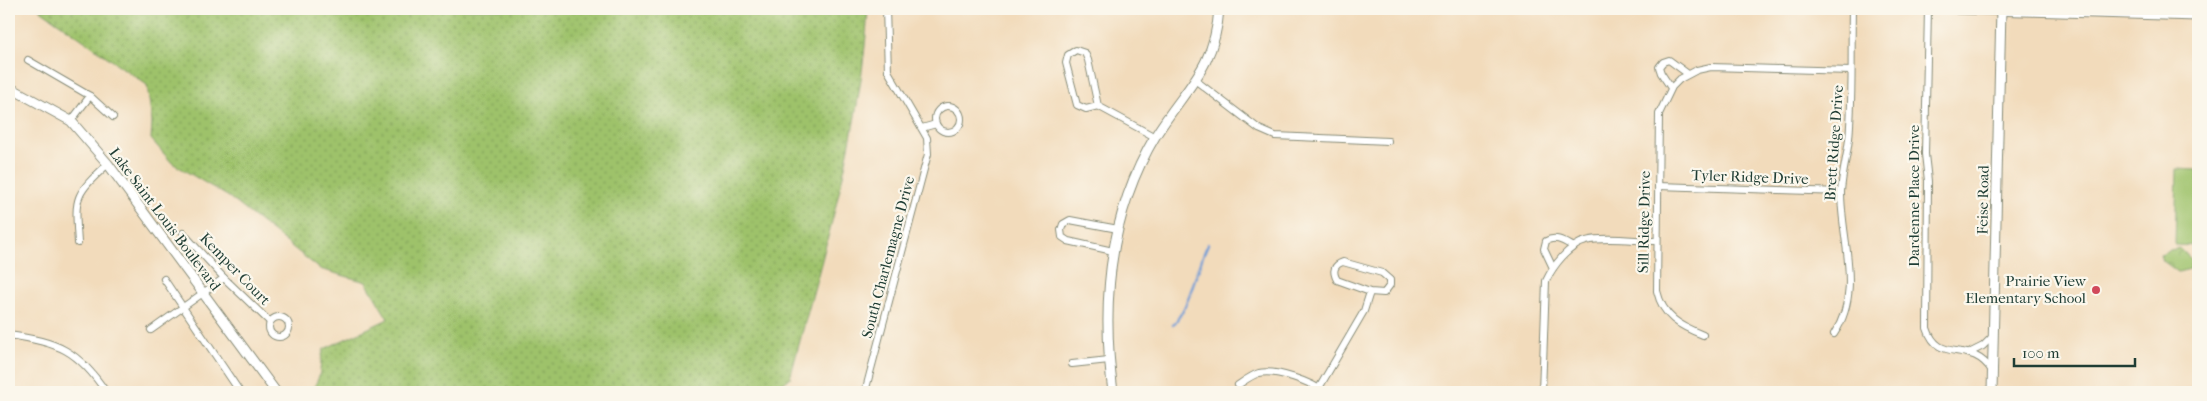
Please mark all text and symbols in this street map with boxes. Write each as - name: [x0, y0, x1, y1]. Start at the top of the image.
- street label: Brett Ridge Drive: [1821, 84, 1847, 202]
- street label: Dardenne Place Drive: [1905, 124, 1923, 267]
- street label: Lake Saint Louis Boulevard: [105, 144, 225, 295]
- street label: Feise Road: [1973, 164, 1993, 235]
- street label: Tyler Ridge Drive: [1691, 166, 1810, 188]
- street label: Sill Ridge Drive: [1634, 170, 1654, 273]
- street label: South Charlemagne Drive: [858, 173, 918, 340]
- street label: Kemper Court: [196, 229, 274, 309]
- place label: Prairie View Elementary School: [1965, 272, 2087, 307]
- marker: Prairie View Elementary School: [2090, 284, 2102, 296]
- scale bar: [2014, 336, 2136, 368]
- text: 100 m: [2022, 344, 2060, 362]

